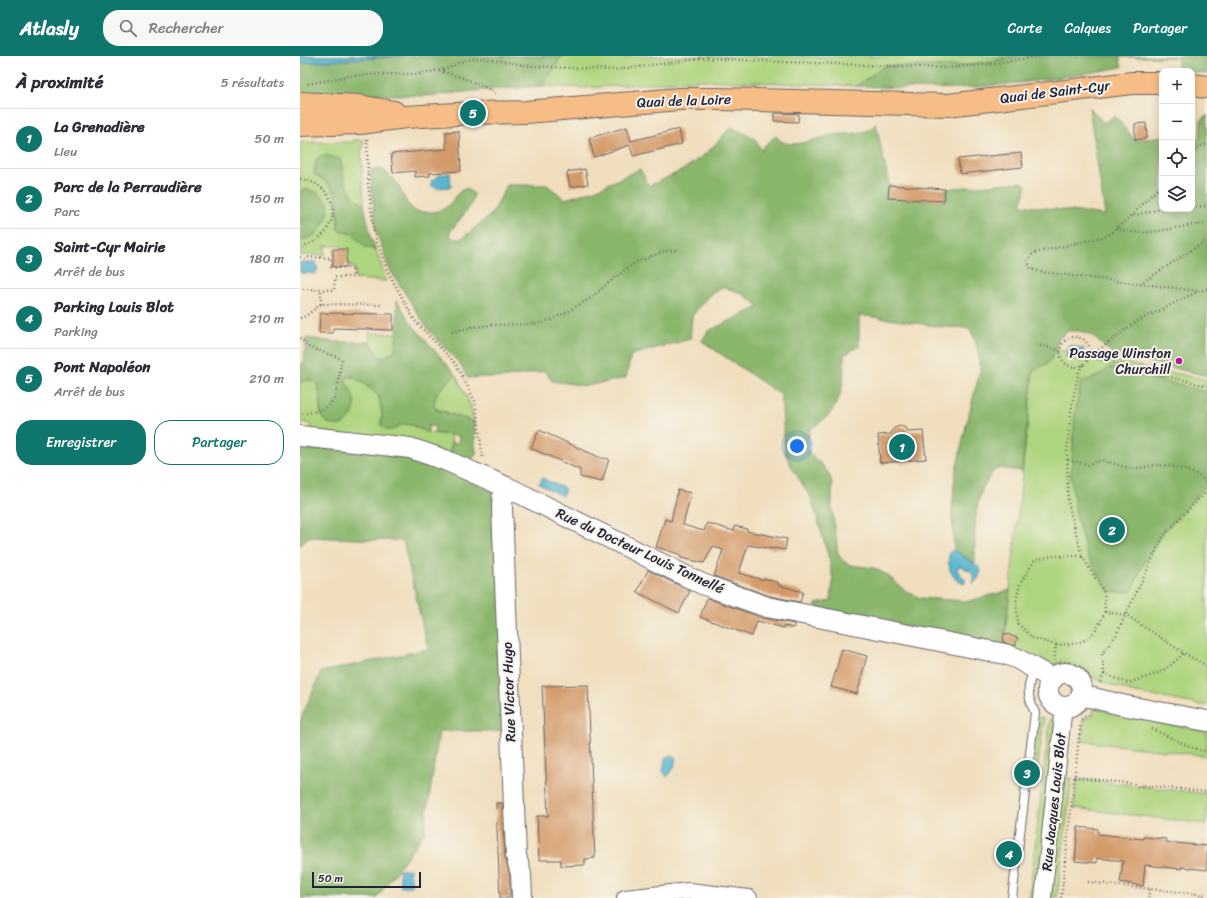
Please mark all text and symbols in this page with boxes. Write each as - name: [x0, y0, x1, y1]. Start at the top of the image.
- search box: [103, 10, 383, 46]
- text: Atlasly: [20, 12, 79, 45]
- text: Rechercher: [149, 15, 224, 41]
- text: Carte: [1008, 16, 1042, 41]
- text: Calques: [1064, 16, 1111, 41]
- text: Partager: [1133, 16, 1187, 41]
- icon: search: [117, 17, 139, 39]
- text: À proximité: [16, 67, 103, 97]
- map controls: [1159, 68, 1195, 212]
- button: +: [1159, 68, 1195, 104]
- text: 5 résultats: [221, 71, 284, 94]
- street label: Quai de Saint-Cyr: [999, 73, 1113, 111]
- street label: Quai de la Loire: [636, 87, 732, 115]
- pin: 5: [460, 98, 486, 128]
- button: −: [1159, 104, 1195, 140]
- text: La Grenadière: [54, 114, 145, 140]
- text: 1: [26, 127, 32, 150]
- text: 50 m: [254, 127, 284, 150]
- text: Lieu: [54, 140, 77, 163]
- button: locate: [1159, 140, 1195, 176]
- text: Parc de la Perraudière: [54, 174, 202, 200]
- button: layers: [1159, 176, 1195, 212]
- text: 2: [25, 187, 33, 210]
- text: 150 m: [249, 187, 284, 210]
- text: Parc: [54, 200, 80, 223]
- text: Saint-Cyr Mairie: [54, 234, 166, 260]
- text: 3: [25, 247, 33, 270]
- text: 180 m: [249, 247, 284, 270]
- text: Arrêt de bus: [54, 260, 125, 283]
- text: Parking Louis Blot: [54, 294, 174, 320]
- text: 4: [25, 307, 33, 330]
- text: 210 m: [249, 307, 284, 330]
- text: Parking: [54, 320, 98, 343]
- place label: Passage Winston Churchill: [1069, 341, 1172, 382]
- text: Pont Napoléon: [54, 354, 150, 380]
- marker: Passage Winston Churchill: [1174, 356, 1184, 366]
- text: 5: [25, 367, 33, 390]
- text: 210 m: [249, 367, 284, 390]
- text: Arrêt de bus: [54, 380, 125, 403]
- button: Enregistrer: [16, 420, 146, 465]
- button: Partager: [154, 420, 284, 465]
- pin: 1: [889, 432, 915, 462]
- your location: [787, 436, 807, 456]
- street label: Rue du Docteur Louis Tonnellé: [552, 501, 728, 601]
- pin: 2: [1099, 515, 1125, 545]
- street label: Rue Victor Hugo: [495, 642, 523, 742]
- street label: Rue Jacques Louis Blot: [1034, 730, 1074, 872]
- pin: 3: [1014, 758, 1040, 788]
- pin: 4: [996, 839, 1022, 869]
- text: 50 m: [318, 869, 343, 888]
- scale bar: [312, 870, 421, 889]

